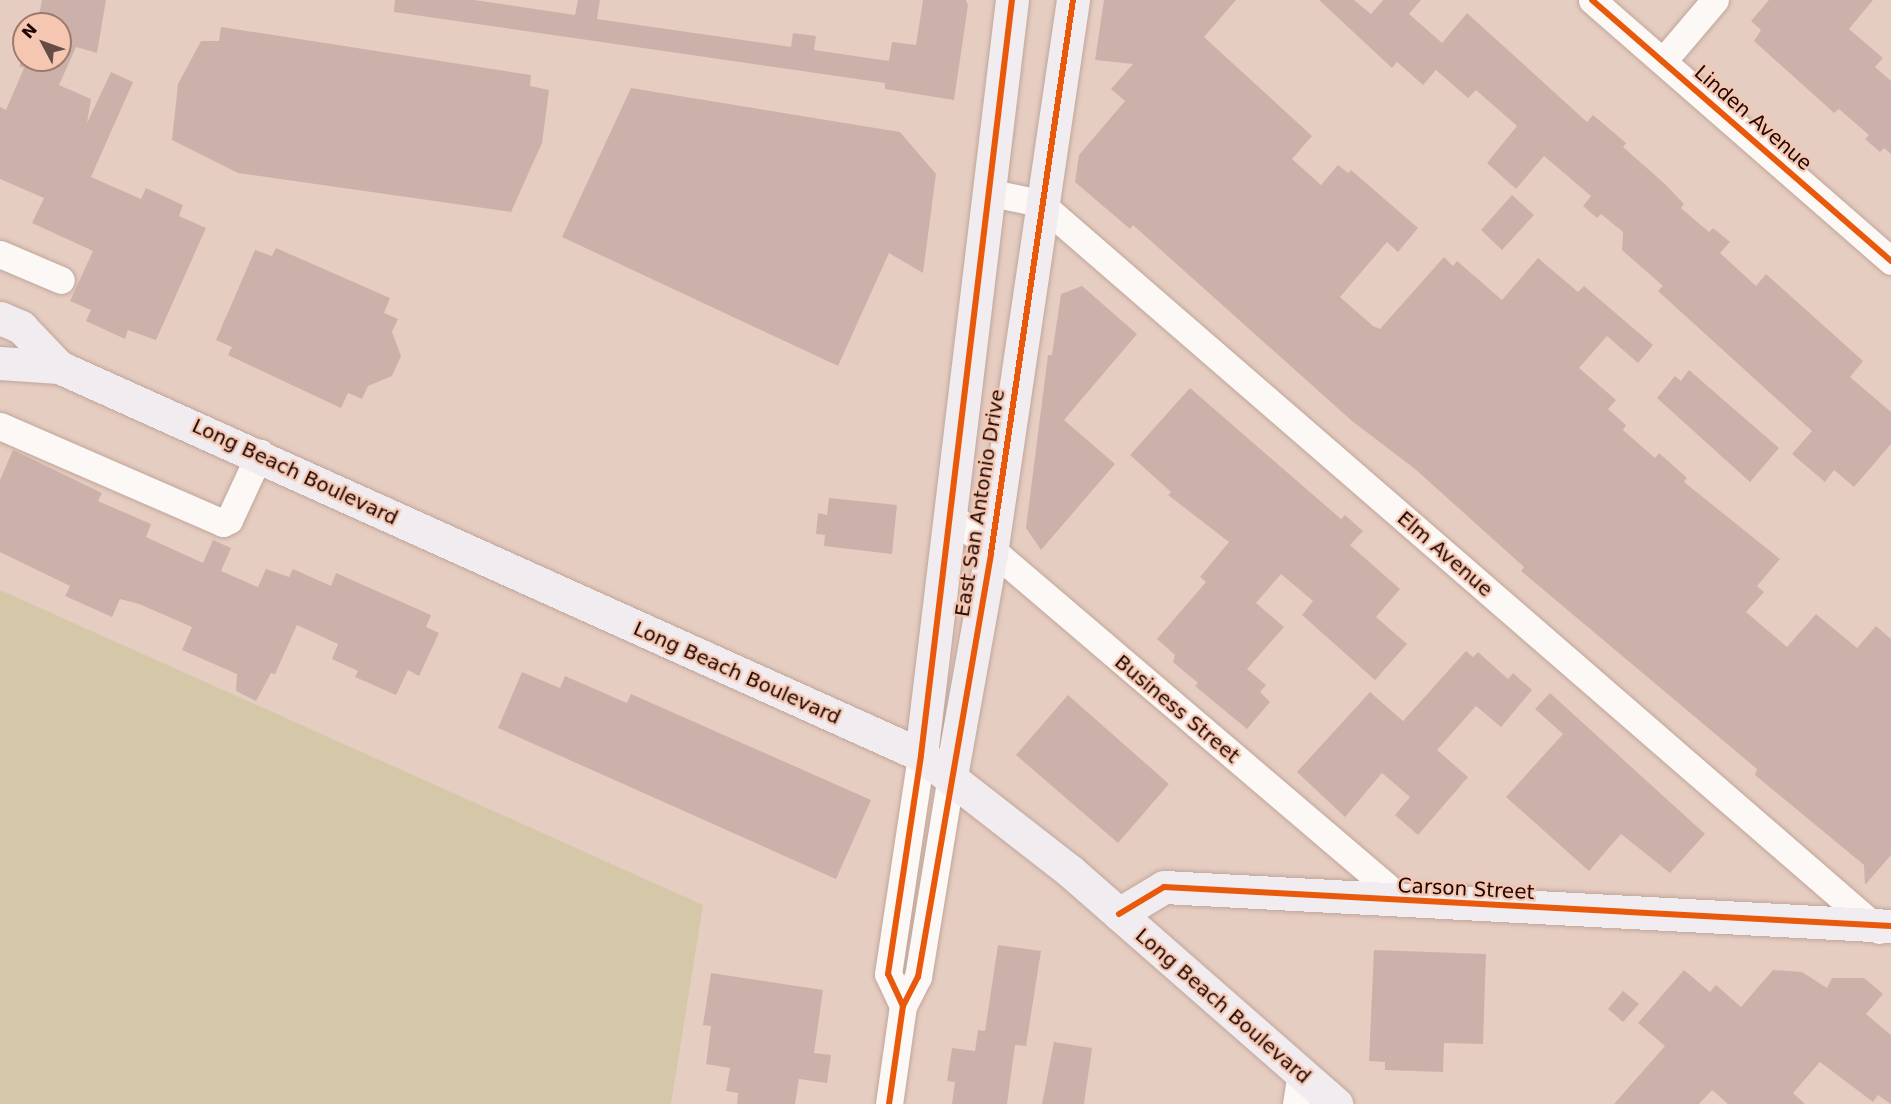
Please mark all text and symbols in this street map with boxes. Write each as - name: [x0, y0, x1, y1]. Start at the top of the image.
- north arrow: [12, 12, 72, 72]
- text: N: [18, 20, 41, 42]
- street label: Linden Avenue: [1689, 60, 1817, 176]
- street label: East San Antonio Drive: [950, 388, 1010, 618]
- street label: Long Beach Boulevard: [188, 414, 402, 530]
- street label: Elm Avenue: [1392, 506, 1498, 602]
- street label: Long Beach Boulevard: [630, 616, 844, 730]
- street label: Business Street: [1110, 650, 1244, 768]
- street label: Carson Street: [1397, 873, 1535, 905]
- street label: Long Beach Boulevard: [1131, 923, 1315, 1089]

